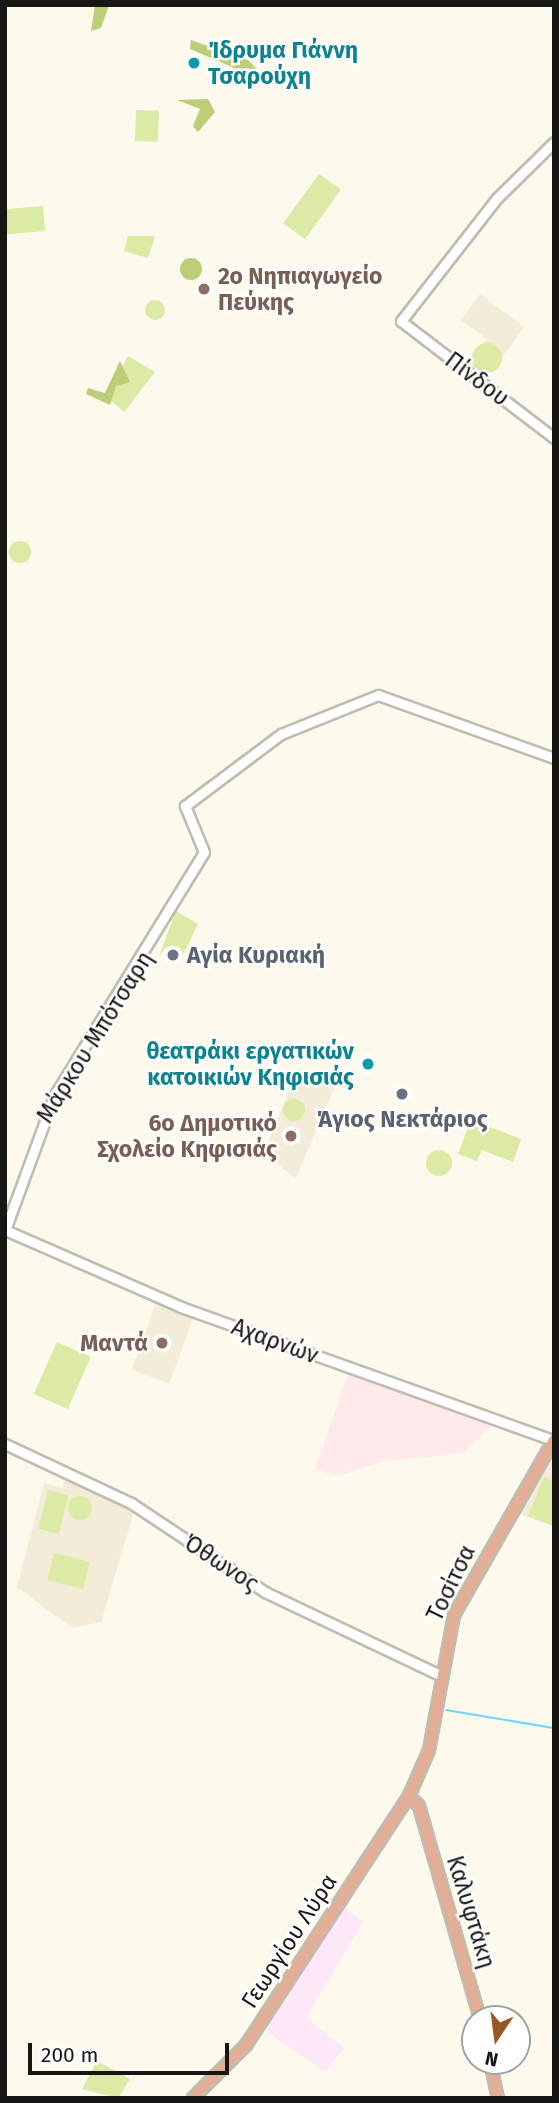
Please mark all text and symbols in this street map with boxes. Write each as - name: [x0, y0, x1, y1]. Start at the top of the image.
- place label: Ίδρυμα Γιάννη Τσαρούχη: [208, 36, 358, 90]
- marker: Ίδρυμα Γιάννη Τσαρούχη: [186, 55, 202, 71]
- place label: 2ο Νηπιαγωγείο Πεύκης: [218, 262, 383, 316]
- marker: 2ο Νηπιαγωγείο Πεύκης: [196, 281, 212, 297]
- street label: Πίνδου: [440, 346, 514, 412]
- place label: Αγία Κυριακή: [187, 941, 325, 969]
- street label: Μάρκου Μπότσαρη: [31, 946, 159, 1128]
- marker: Αγία Κυριακή: [165, 947, 181, 963]
- place label: θεατράκι εργατικών κατοικιών Κηφισιάς: [146, 1037, 354, 1091]
- marker: θεατράκι εργατικών κατοικιών Κηφισιάς: [360, 1056, 376, 1072]
- marker: Άγιος Νεκτάριος: [394, 1086, 410, 1102]
- place label: Άγιος Νεκτάριος: [316, 1105, 488, 1133]
- place label: 6ο Δημοτικό Σχολείο Κηφισιάς: [97, 1109, 277, 1163]
- marker: 6ο Δημοτικό Σχολείο Κηφισιάς: [283, 1128, 299, 1144]
- street label: Αχαρνών: [228, 1313, 322, 1369]
- place label: Μαντά: [80, 1329, 148, 1357]
- marker: Μαντά: [154, 1335, 170, 1351]
- street label: Όθωνος: [178, 1529, 264, 1597]
- street label: Τοσίτσα: [421, 1541, 481, 1625]
- street label: Καλυφτάκη: [441, 1852, 501, 1972]
- street label: Γεωργίου Λύρα: [235, 1869, 343, 2013]
- north arrow: [461, 2005, 531, 2075]
- scale bar: [32, 2030, 233, 2074]
- text: 200 m: [41, 2042, 98, 2068]
- text: N: [483, 2046, 500, 2072]

